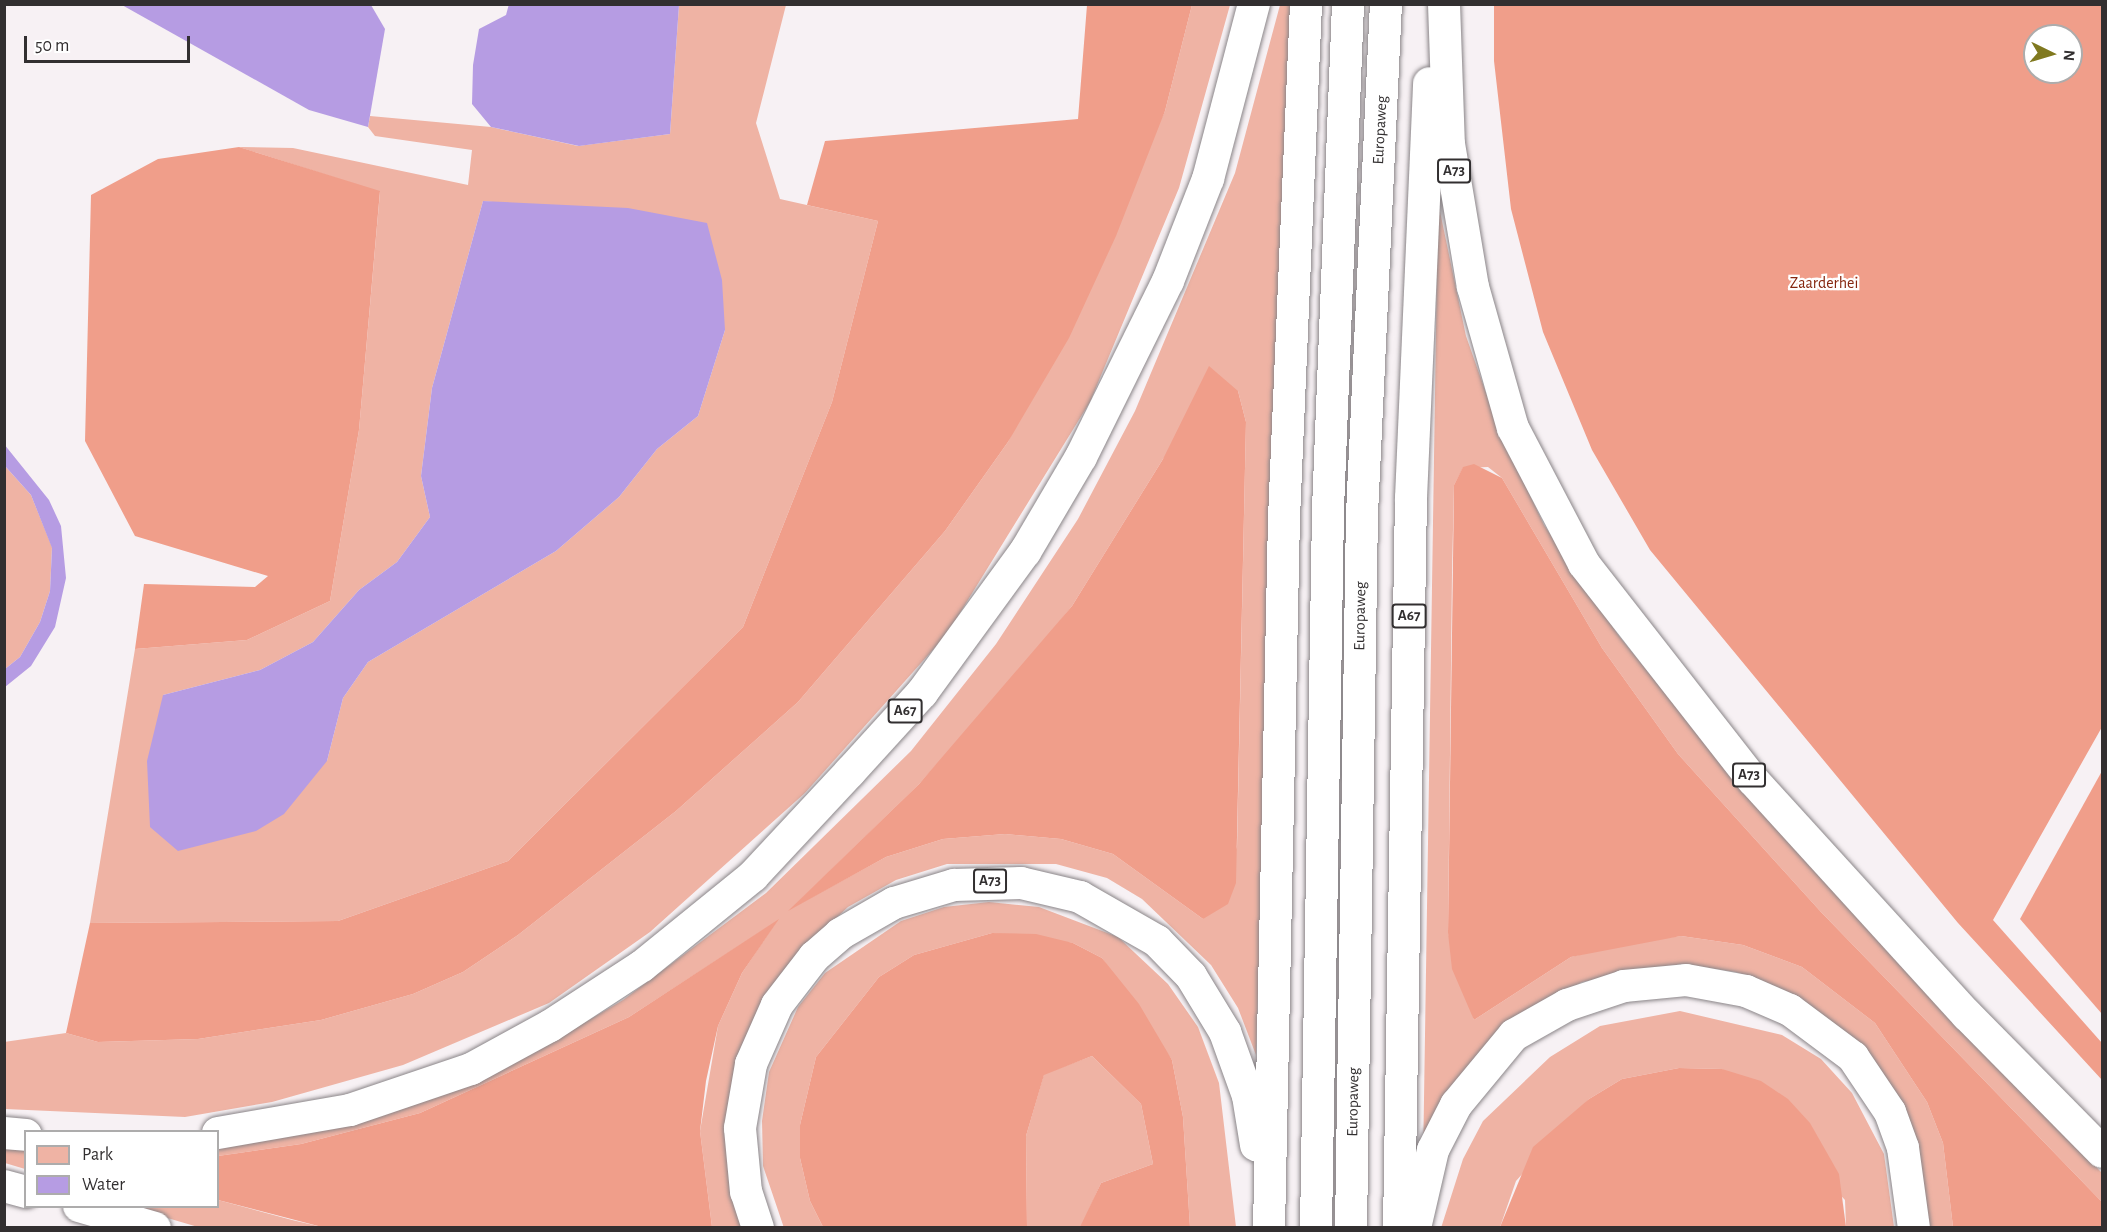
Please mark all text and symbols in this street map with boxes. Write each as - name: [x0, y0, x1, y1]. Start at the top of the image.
- scale bar: [27, 24, 194, 62]
- north arrow: [2023, 24, 2083, 84]
- text: 50 m: [35, 37, 69, 55]
- text: N: [2060, 49, 2077, 62]
- street label: Europaweg: [1369, 95, 1391, 165]
- road number: A73: [1436, 159, 1472, 183]
- park label: Zaarderhei: [1790, 273, 1858, 293]
- street label: Europaweg: [1350, 581, 1370, 651]
- road number: A67: [1391, 604, 1427, 628]
- road number: A67: [887, 699, 923, 723]
- road number: A73: [1731, 763, 1767, 787]
- road number: A73: [972, 869, 1008, 893]
- street label: Europaweg: [1343, 1067, 1363, 1137]
- legend: [24, 1130, 219, 1208]
- text: Park: [82, 1146, 113, 1164]
- text: Water: [82, 1176, 125, 1194]

